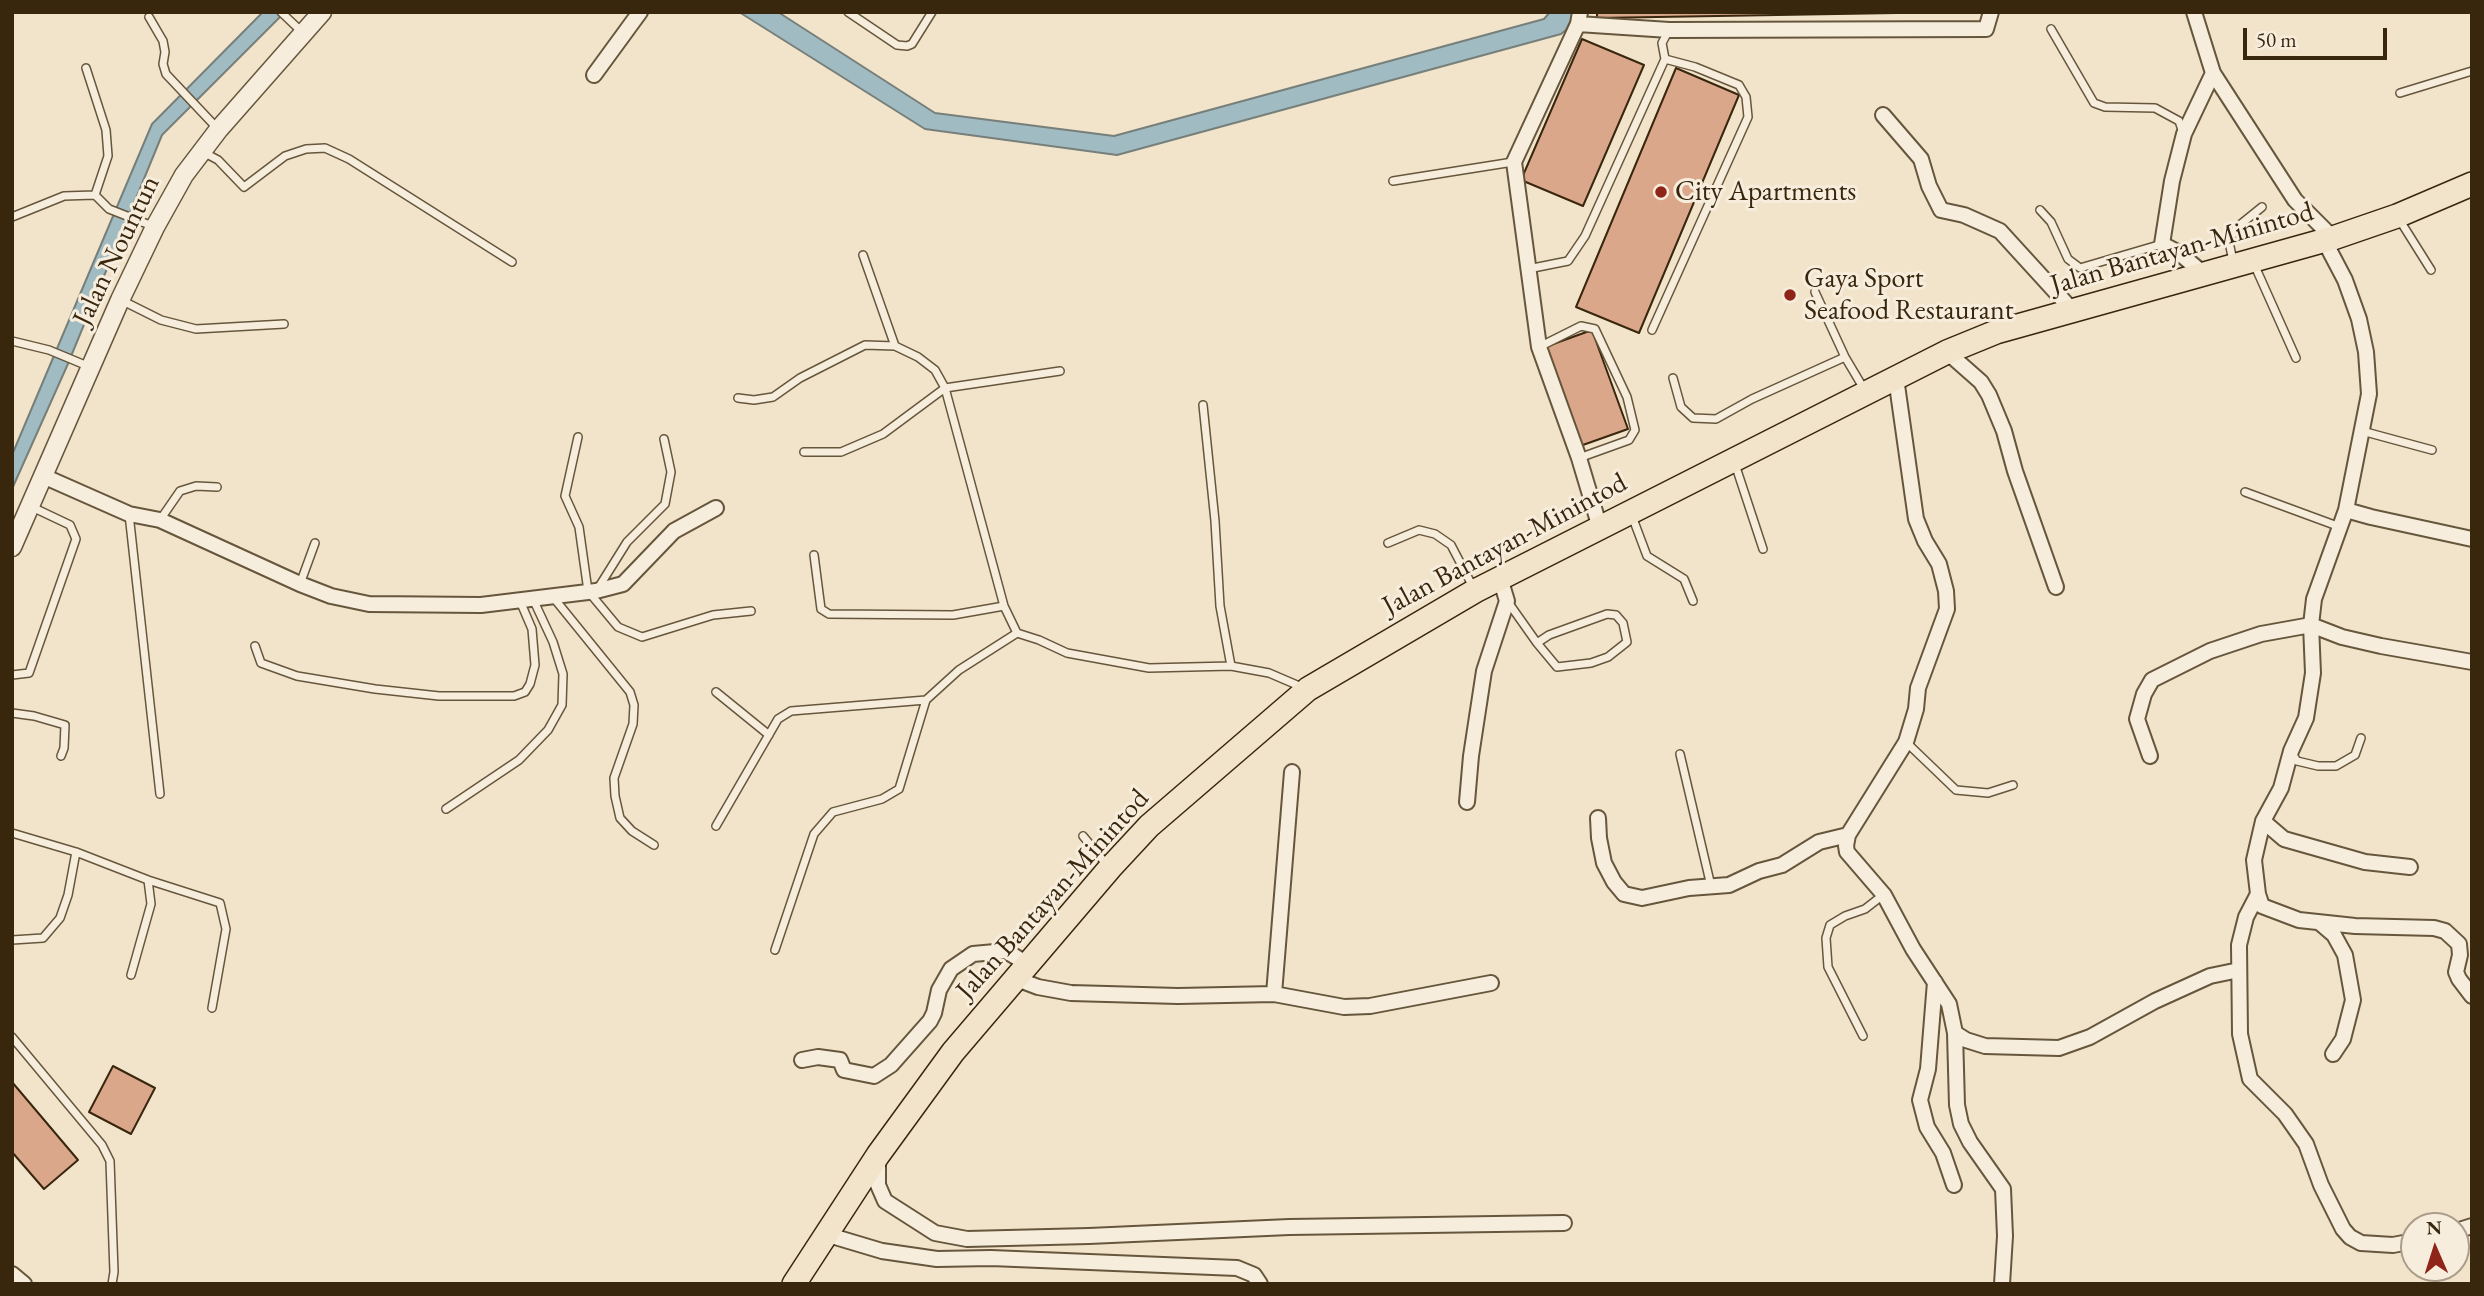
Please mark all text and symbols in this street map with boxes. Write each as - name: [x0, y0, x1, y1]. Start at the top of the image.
- scale bar: [2246, 14, 2390, 58]
- text: 50 m: [2256, 26, 2297, 53]
- street label: Jalan Nountun: [66, 170, 168, 332]
- place label: City Apartments: [1675, 175, 1856, 209]
- marker: City Apartments: [1653, 184, 1669, 200]
- street label: Jalan Bantayan-Minintod: [2047, 195, 2317, 303]
- place label: Gaya Sport Seafood Restaurant: [1804, 262, 2014, 328]
- marker: Gaya Sport Seafood Restaurant: [1782, 287, 1798, 303]
- street label: Jalan Bantayan-Minintod: [1377, 466, 1633, 624]
- street label: Jalan Bantayan-Minintod: [950, 783, 1156, 1007]
- north arrow: [2400, 1212, 2470, 1282]
- text: N: [2426, 1215, 2442, 1240]

